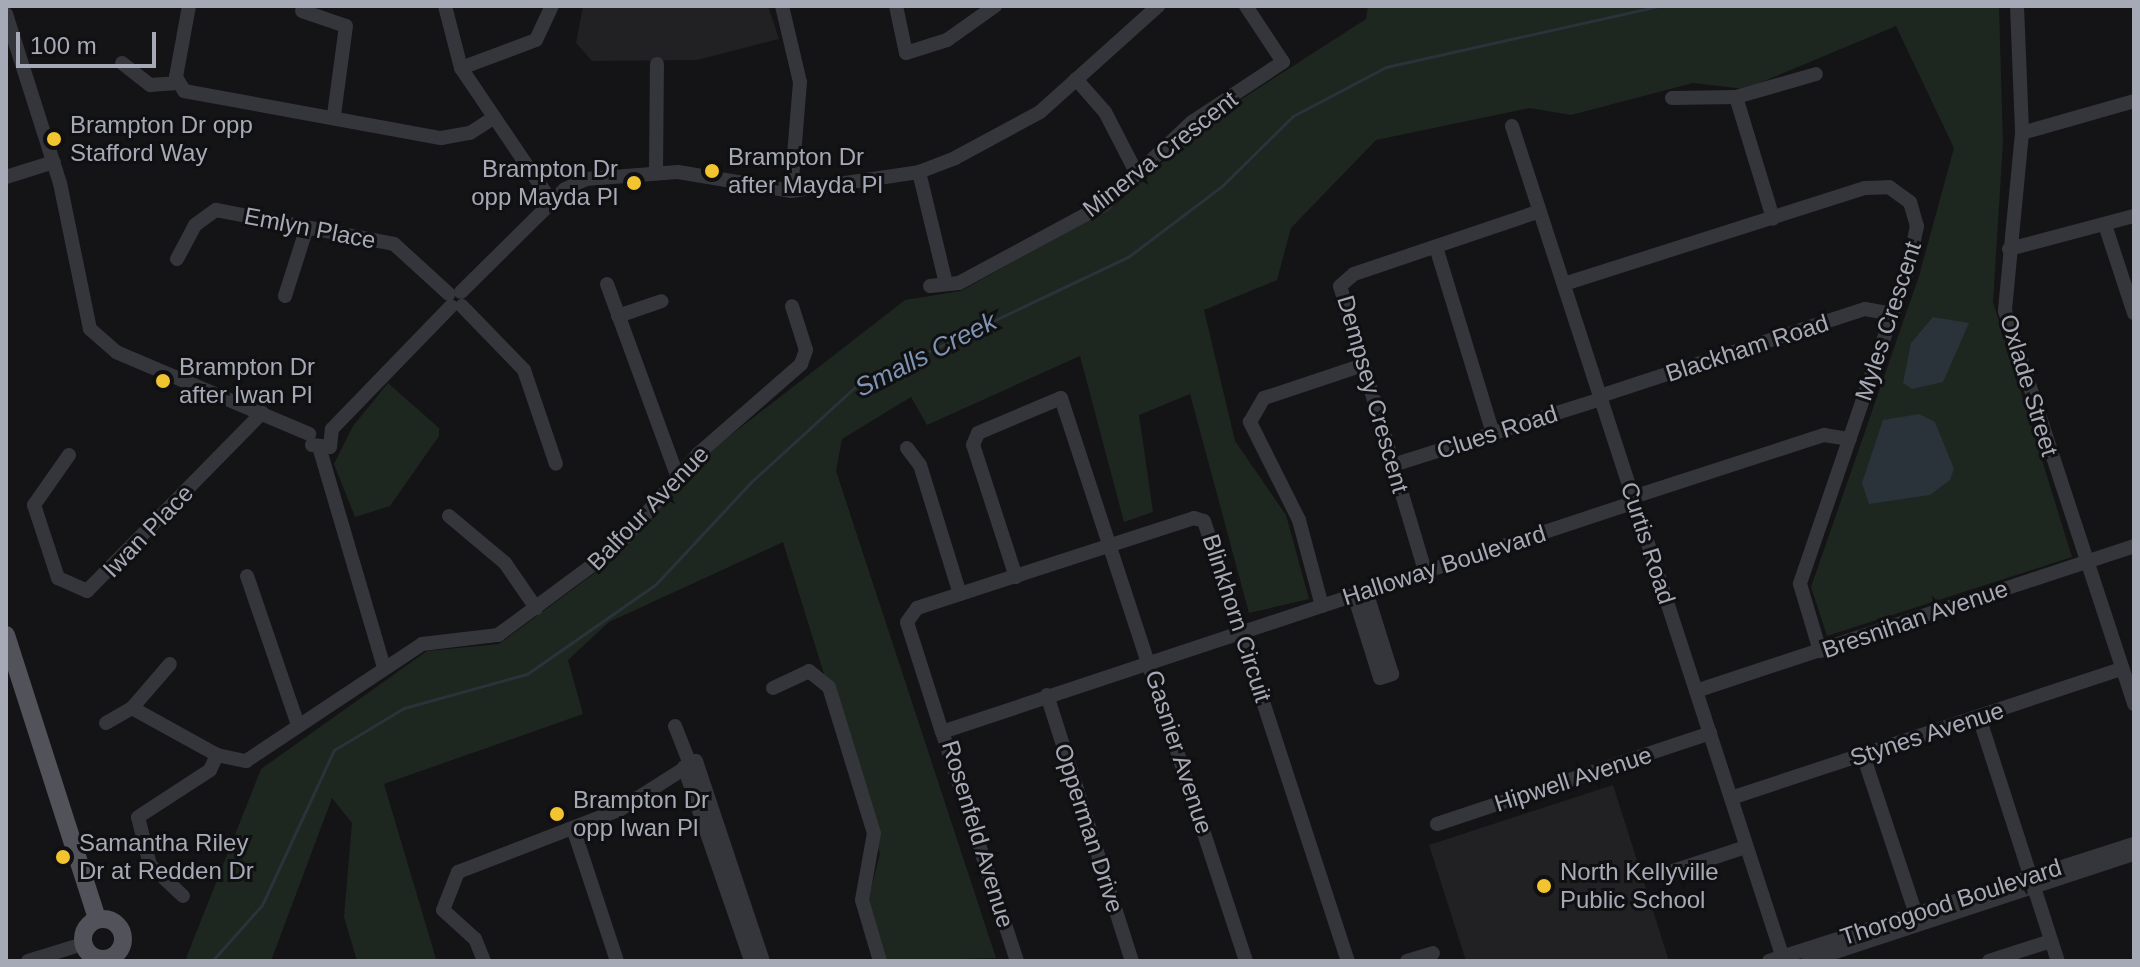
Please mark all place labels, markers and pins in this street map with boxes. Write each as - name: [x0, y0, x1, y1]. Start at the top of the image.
- place label: Brampton Dr opp Stafford Way: [70, 111, 253, 167]
- marker: Brampton Dr opp Stafford Way: [45, 130, 63, 148]
- place label: Brampton Dr after Mayda Pl: [728, 143, 883, 199]
- place label: Brampton Dr opp Mayda Pl: [471, 155, 618, 211]
- marker: Brampton Dr after Mayda Pl: [703, 162, 721, 180]
- marker: Brampton Dr opp Mayda Pl: [625, 174, 643, 192]
- place label: Brampton Dr after Iwan Pl: [179, 353, 315, 409]
- marker: Brampton Dr after Iwan Pl: [154, 372, 172, 390]
- place label: Brampton Dr opp Iwan Pl: [573, 786, 709, 842]
- marker: Brampton Dr opp Iwan Pl: [548, 805, 566, 823]
- place label: Samantha Riley Dr at Redden Dr: [79, 829, 254, 885]
- marker: Samantha Riley Dr at Redden Dr: [54, 848, 72, 866]
- place label: North Kellyville Public School: [1560, 858, 1719, 914]
- marker: North Kellyville Public School: [1535, 877, 1553, 895]

